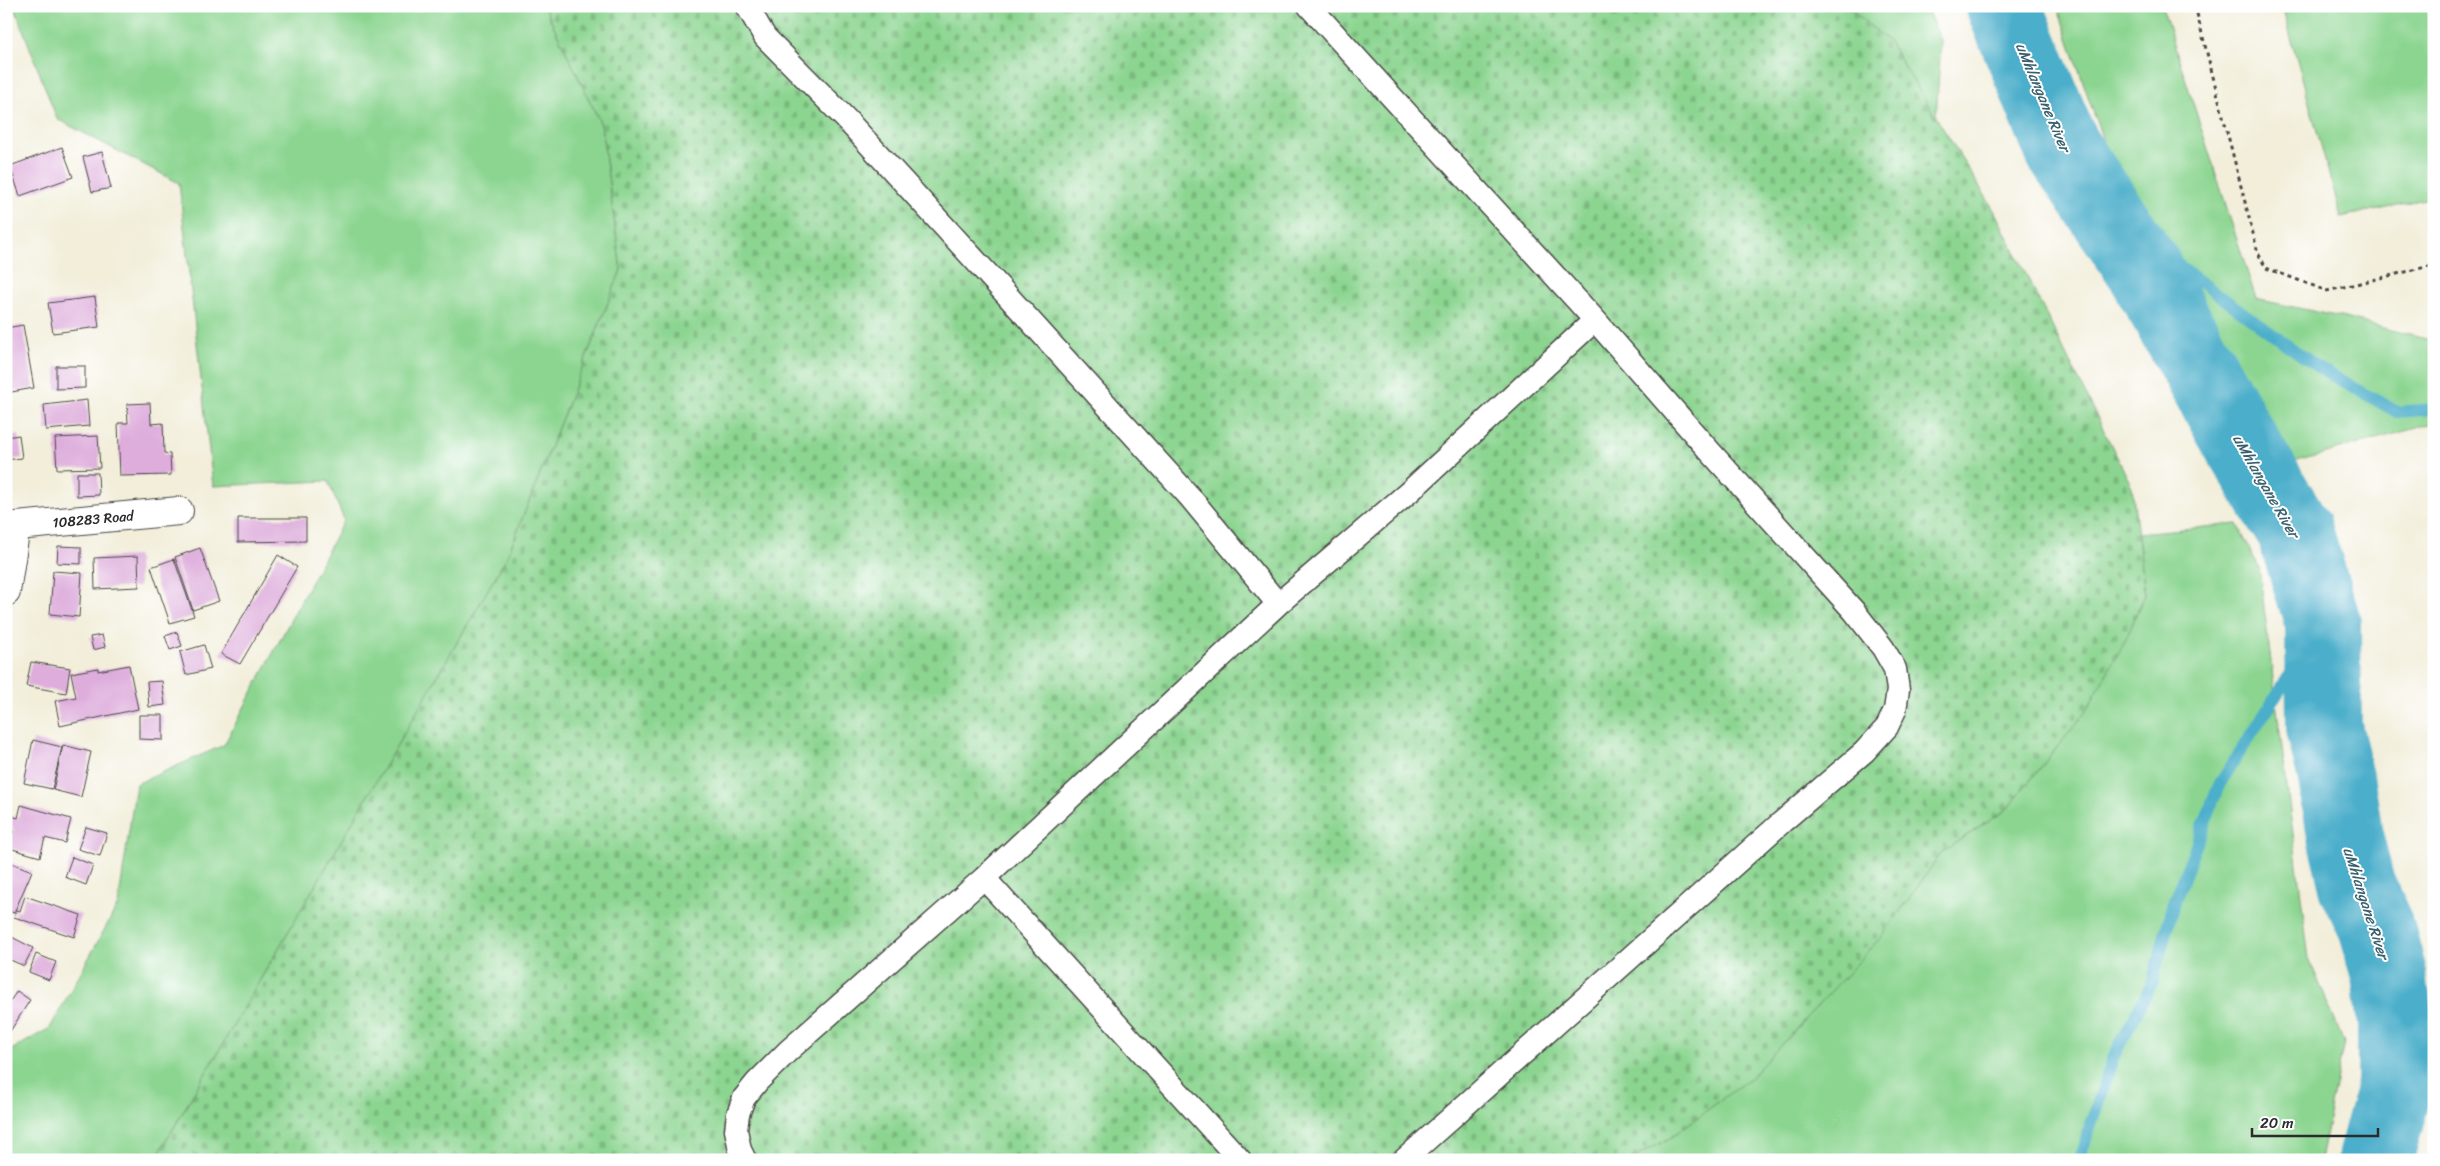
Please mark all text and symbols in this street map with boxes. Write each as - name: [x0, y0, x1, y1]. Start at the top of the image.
- water label: uMhlangane River: [2008, 38, 2079, 158]
- water label: uMhlangane River: [2226, 429, 2308, 545]
- street label: 108283 Road: [52, 503, 136, 535]
- water label: uMhlangane River: [2336, 844, 2397, 965]
- scale bar: [2252, 1106, 2379, 1138]
- text: 20 m: [2260, 1110, 2294, 1136]

